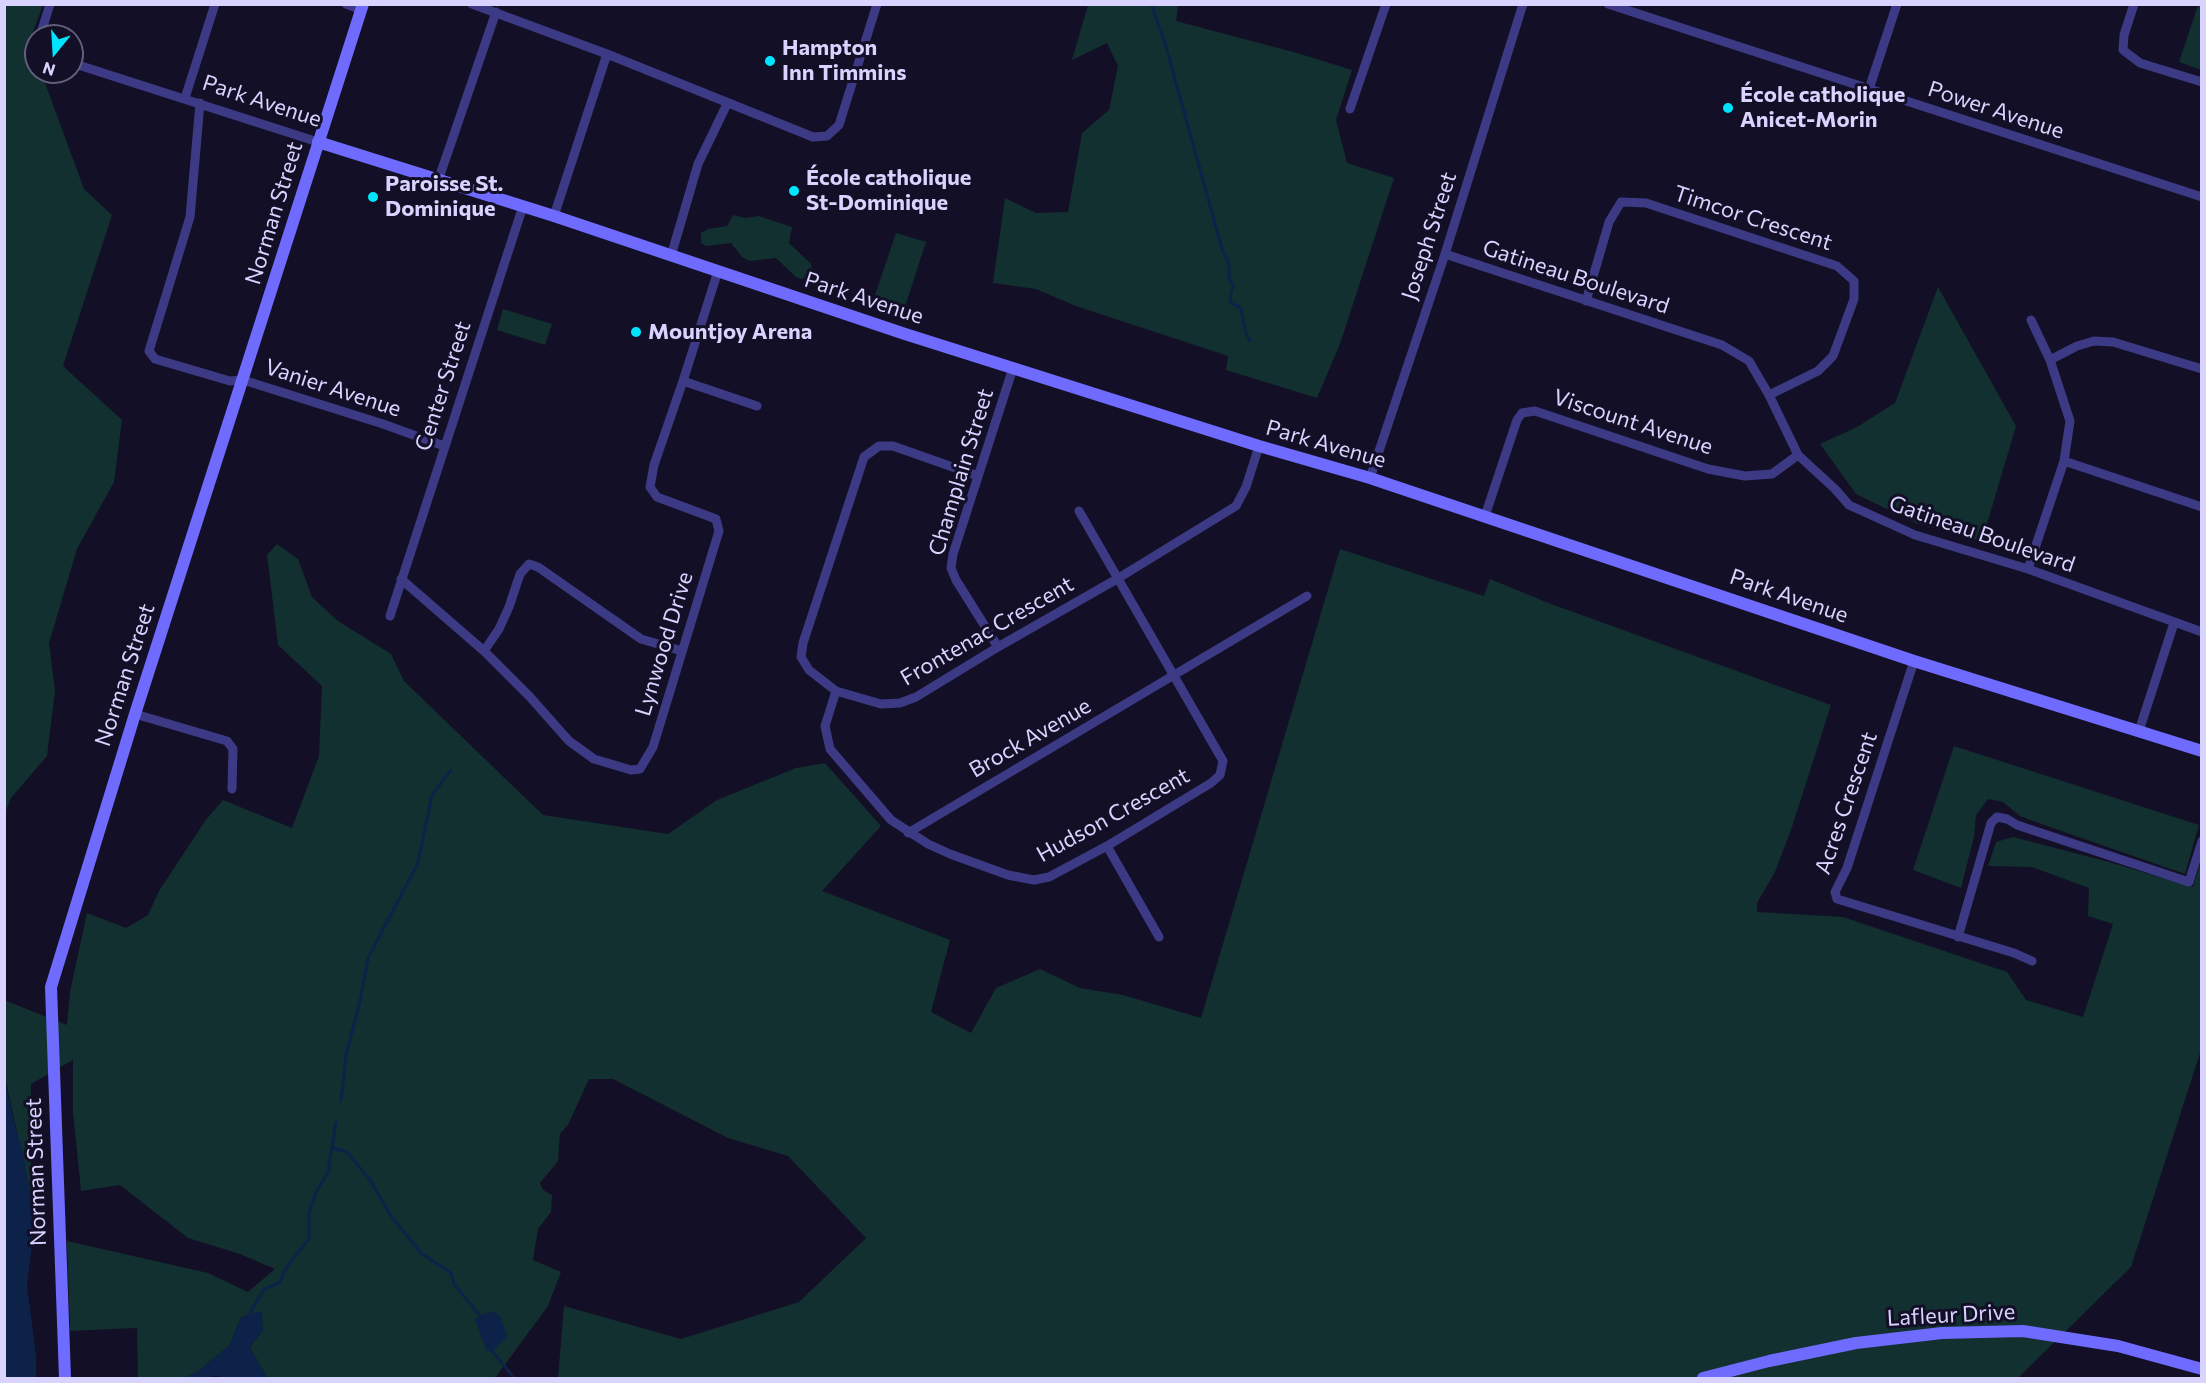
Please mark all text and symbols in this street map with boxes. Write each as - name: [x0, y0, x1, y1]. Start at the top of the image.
- north arrow: [24, 24, 84, 84]
- place label: Hampton Inn Timmins: [782, 35, 906, 86]
- marker: Hampton Inn Timmins: [763, 54, 777, 68]
- text: N: [40, 59, 58, 81]
- street label: Park Avenue: [199, 69, 325, 133]
- street label: Power Avenue: [1925, 76, 2067, 144]
- place label: École catholique Anicet-Morin: [1740, 82, 1905, 134]
- marker: École catholique Anicet-Morin: [1721, 101, 1735, 115]
- street label: Norman Street: [240, 138, 308, 288]
- place label: École catholique St-Dominique: [806, 165, 971, 216]
- street label: Joseph Street: [1396, 169, 1462, 303]
- place label: Paroisse St. Dominique: [385, 171, 503, 222]
- street label: Timcor Crescent: [1670, 180, 1836, 256]
- marker: École catholique St-Dominique: [787, 184, 801, 198]
- marker: Paroisse St. Dominique: [366, 190, 380, 204]
- street label: Gatineau Boulevard: [1479, 234, 1673, 320]
- street label: Park Avenue: [801, 266, 927, 330]
- street label: Center Street: [410, 318, 476, 454]
- place label: Mountjoy Arena: [648, 319, 812, 345]
- marker: Mountjoy Arena: [629, 325, 643, 339]
- street label: Vanier Avenue: [262, 354, 404, 422]
- street label: Viscount Avenue: [1550, 384, 1716, 460]
- street label: Champlain Street: [923, 385, 999, 559]
- street label: Park Avenue: [1263, 414, 1389, 474]
- street label: Gatineau Boulevard: [1886, 490, 2078, 578]
- street label: Park Avenue: [1726, 563, 1852, 629]
- street label: Lynwood Drive: [630, 569, 698, 719]
- street label: Frontenac Crescent: [896, 571, 1078, 691]
- street label: Norman Street: [90, 600, 160, 750]
- street label: Brock Avenue: [964, 693, 1096, 783]
- street label: Acres Crescent: [1809, 728, 1883, 878]
- street label: Hudson Crescent: [1032, 762, 1194, 868]
- street label: Norman Street: [20, 1097, 52, 1247]
- street label: Lafleur Drive: [1886, 1298, 2016, 1332]

